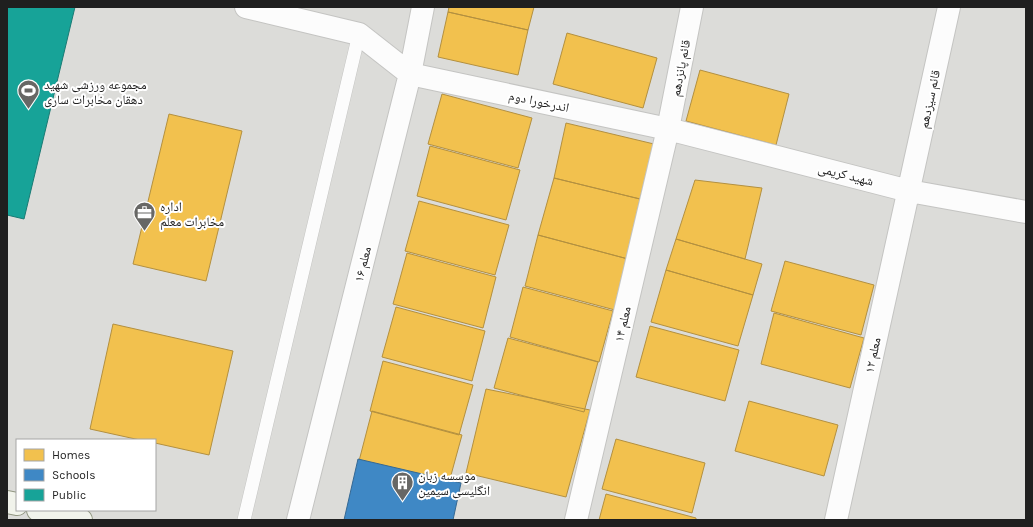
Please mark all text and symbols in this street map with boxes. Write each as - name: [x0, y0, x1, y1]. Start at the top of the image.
- street label: قائم پانزدهم: [668, 38, 694, 98]
- street label: قائم سیزدهم: [916, 68, 944, 130]
- place label: مجموعه ورزشی شهید دهقان مخابرات ساری: [44, 77, 147, 108]
- sports icon: مجموعه ورزشی شهید دهقان مخابرات ساری: [15, 78, 41, 111]
- street label: اندرخورا دوم: [507, 88, 570, 116]
- street label: شهید کریمی: [816, 160, 875, 190]
- place label: اداره مخابرات معلم: [160, 199, 224, 230]
- office icon: اداره مخابرات معلم: [131, 200, 157, 233]
- street label: معلم ۱۶: [351, 245, 375, 284]
- street label: معلم ۱۴: [611, 305, 635, 344]
- street label: معلم ١٢: [861, 336, 885, 375]
- legend: [16, 439, 156, 511]
- text: Homes: [52, 448, 90, 462]
- text: Schools: [52, 468, 95, 482]
- place label: موسسه زبان انگلیسی سیمین: [418, 468, 490, 499]
- building icon: موسسه زبان انگلیسی سیمین: [390, 469, 416, 502]
- text: Public: [52, 488, 86, 502]

